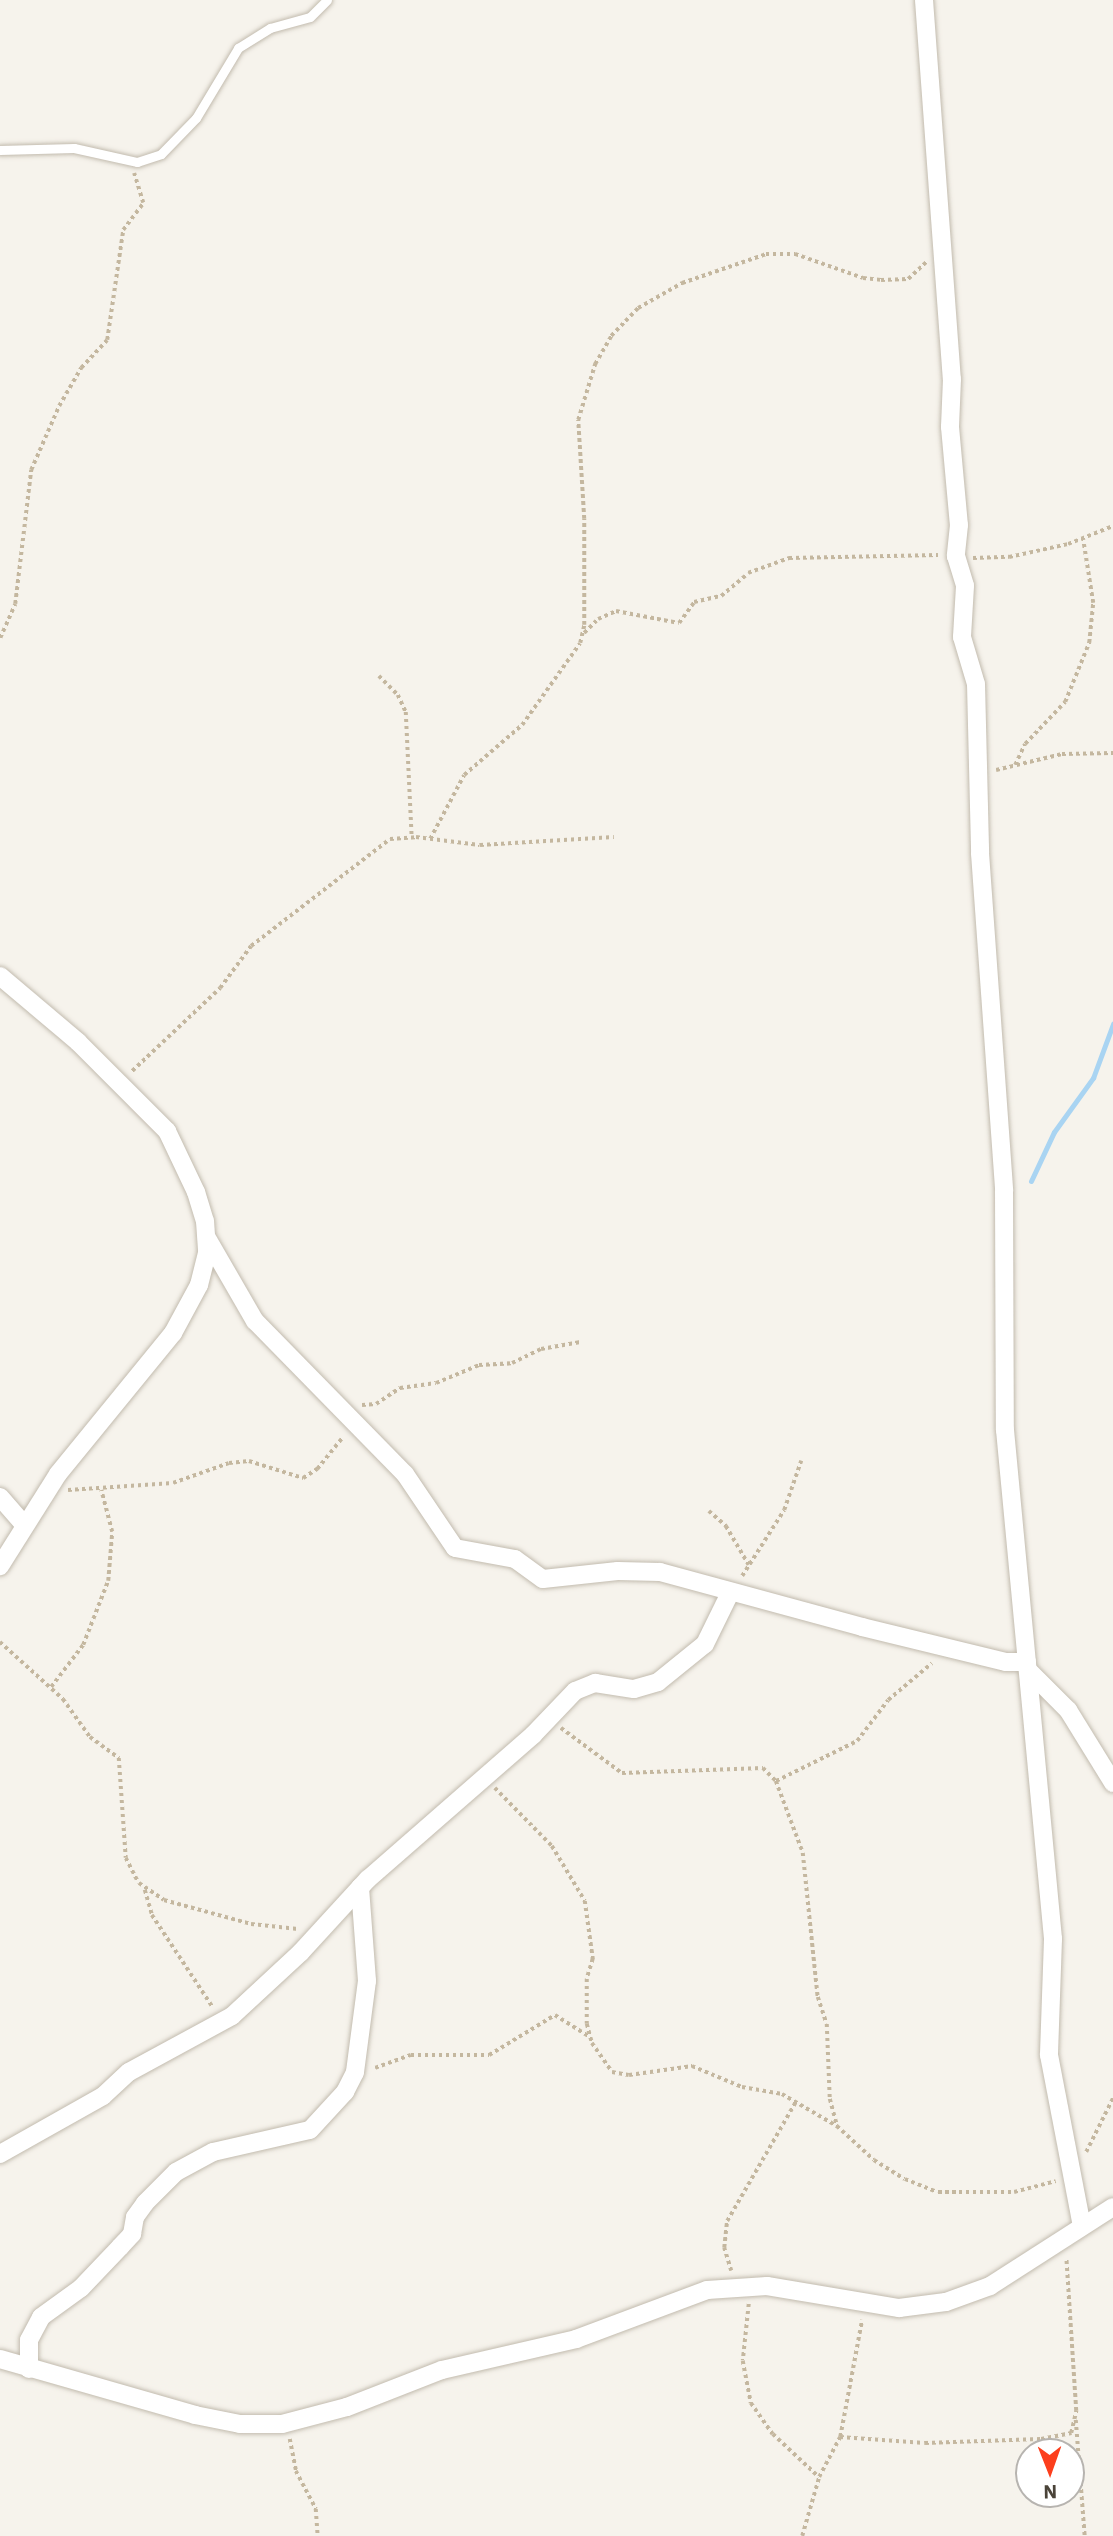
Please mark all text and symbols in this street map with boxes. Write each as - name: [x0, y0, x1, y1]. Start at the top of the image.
- north arrow: [1015, 2438, 1085, 2508]
- text: N: [1043, 2480, 1057, 2504]

